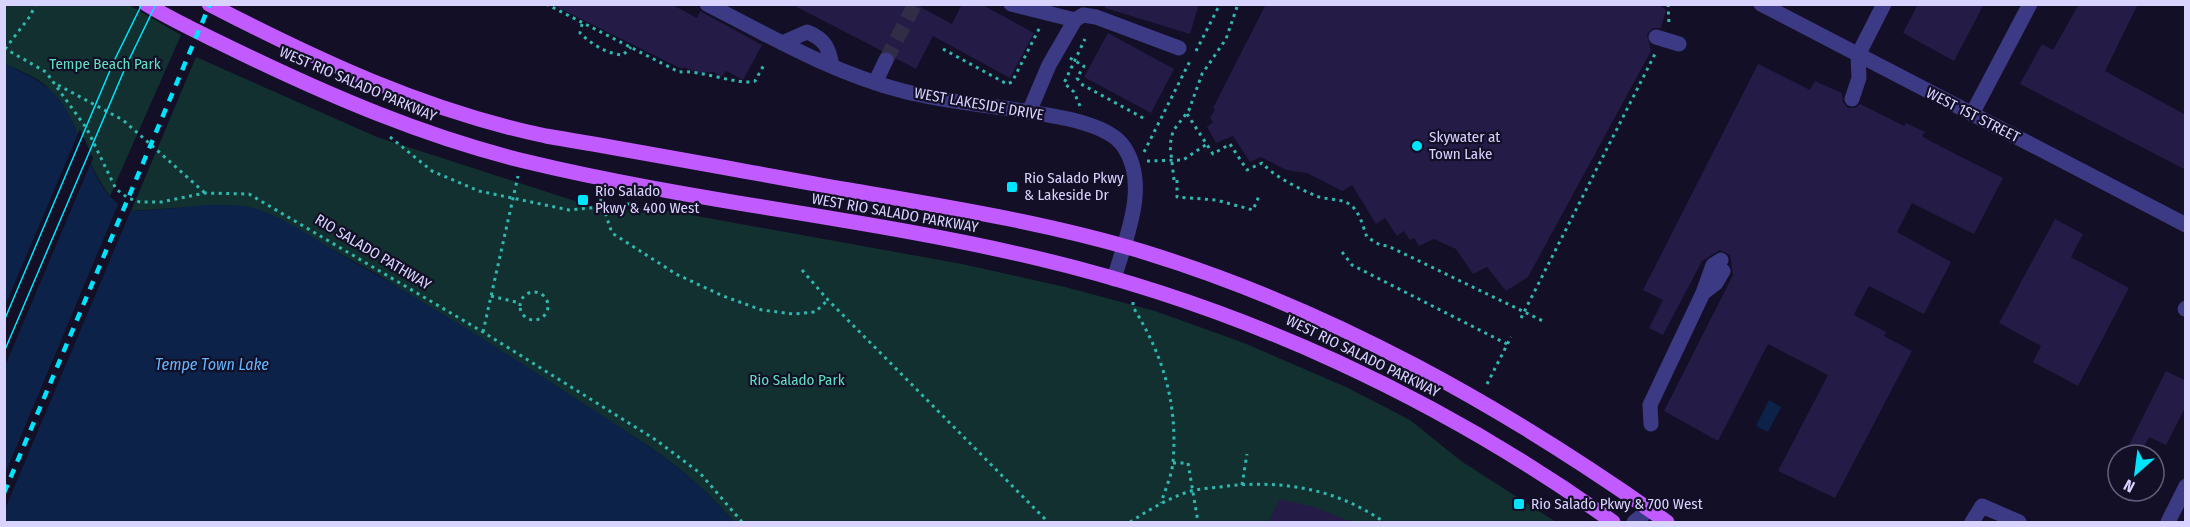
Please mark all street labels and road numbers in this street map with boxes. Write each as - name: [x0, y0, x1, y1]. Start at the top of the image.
- street label: WEST RIO SALADO PARKWAY: [277, 43, 440, 126]
- street label: WEST LAKESIDE DRIVE: [913, 84, 1045, 124]
- street label: WEST 1ST STREET: [1923, 84, 2023, 146]
- street label: WEST RIO SALADO PARKWAY: [810, 189, 980, 237]
- street label: RIO SALADO PATHWAY: [312, 210, 435, 294]
- street label: WEST RIO SALADO PARKWAY: [1283, 311, 1443, 401]

